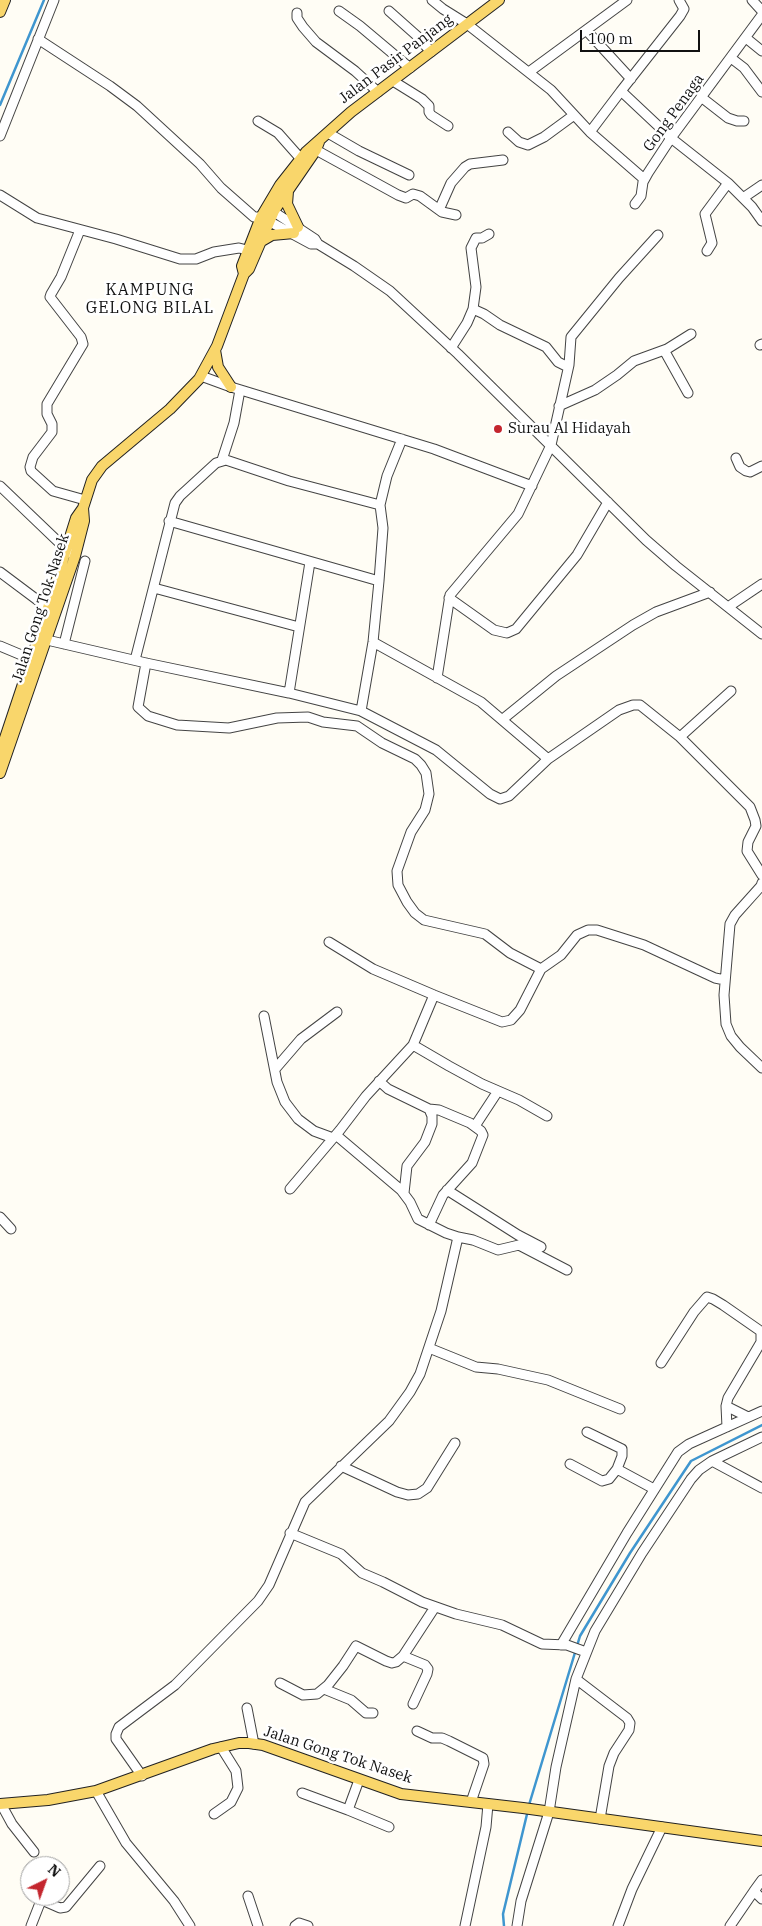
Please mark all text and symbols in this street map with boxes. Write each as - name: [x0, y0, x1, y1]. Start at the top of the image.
- street label: Jalan Pasir Panjang: [336, 10, 456, 108]
- scale bar: [582, 20, 702, 52]
- text: 100 m: [588, 29, 633, 48]
- street label: Gong Penaga: [640, 71, 708, 155]
- district label: KAMPUNG GELONG BILAL: [84, 280, 216, 318]
- place label: Surau Al Hidayah: [508, 420, 631, 438]
- marker: Surau Al Hidayah: [492, 423, 504, 435]
- street label: Jalan Gong Tok Nasek: [9, 532, 73, 684]
- street label: Jalan Gong Tok Nasek: [262, 1723, 414, 1787]
- north arrow: [20, 1856, 70, 1906]
- text: N: [44, 1860, 65, 1881]

